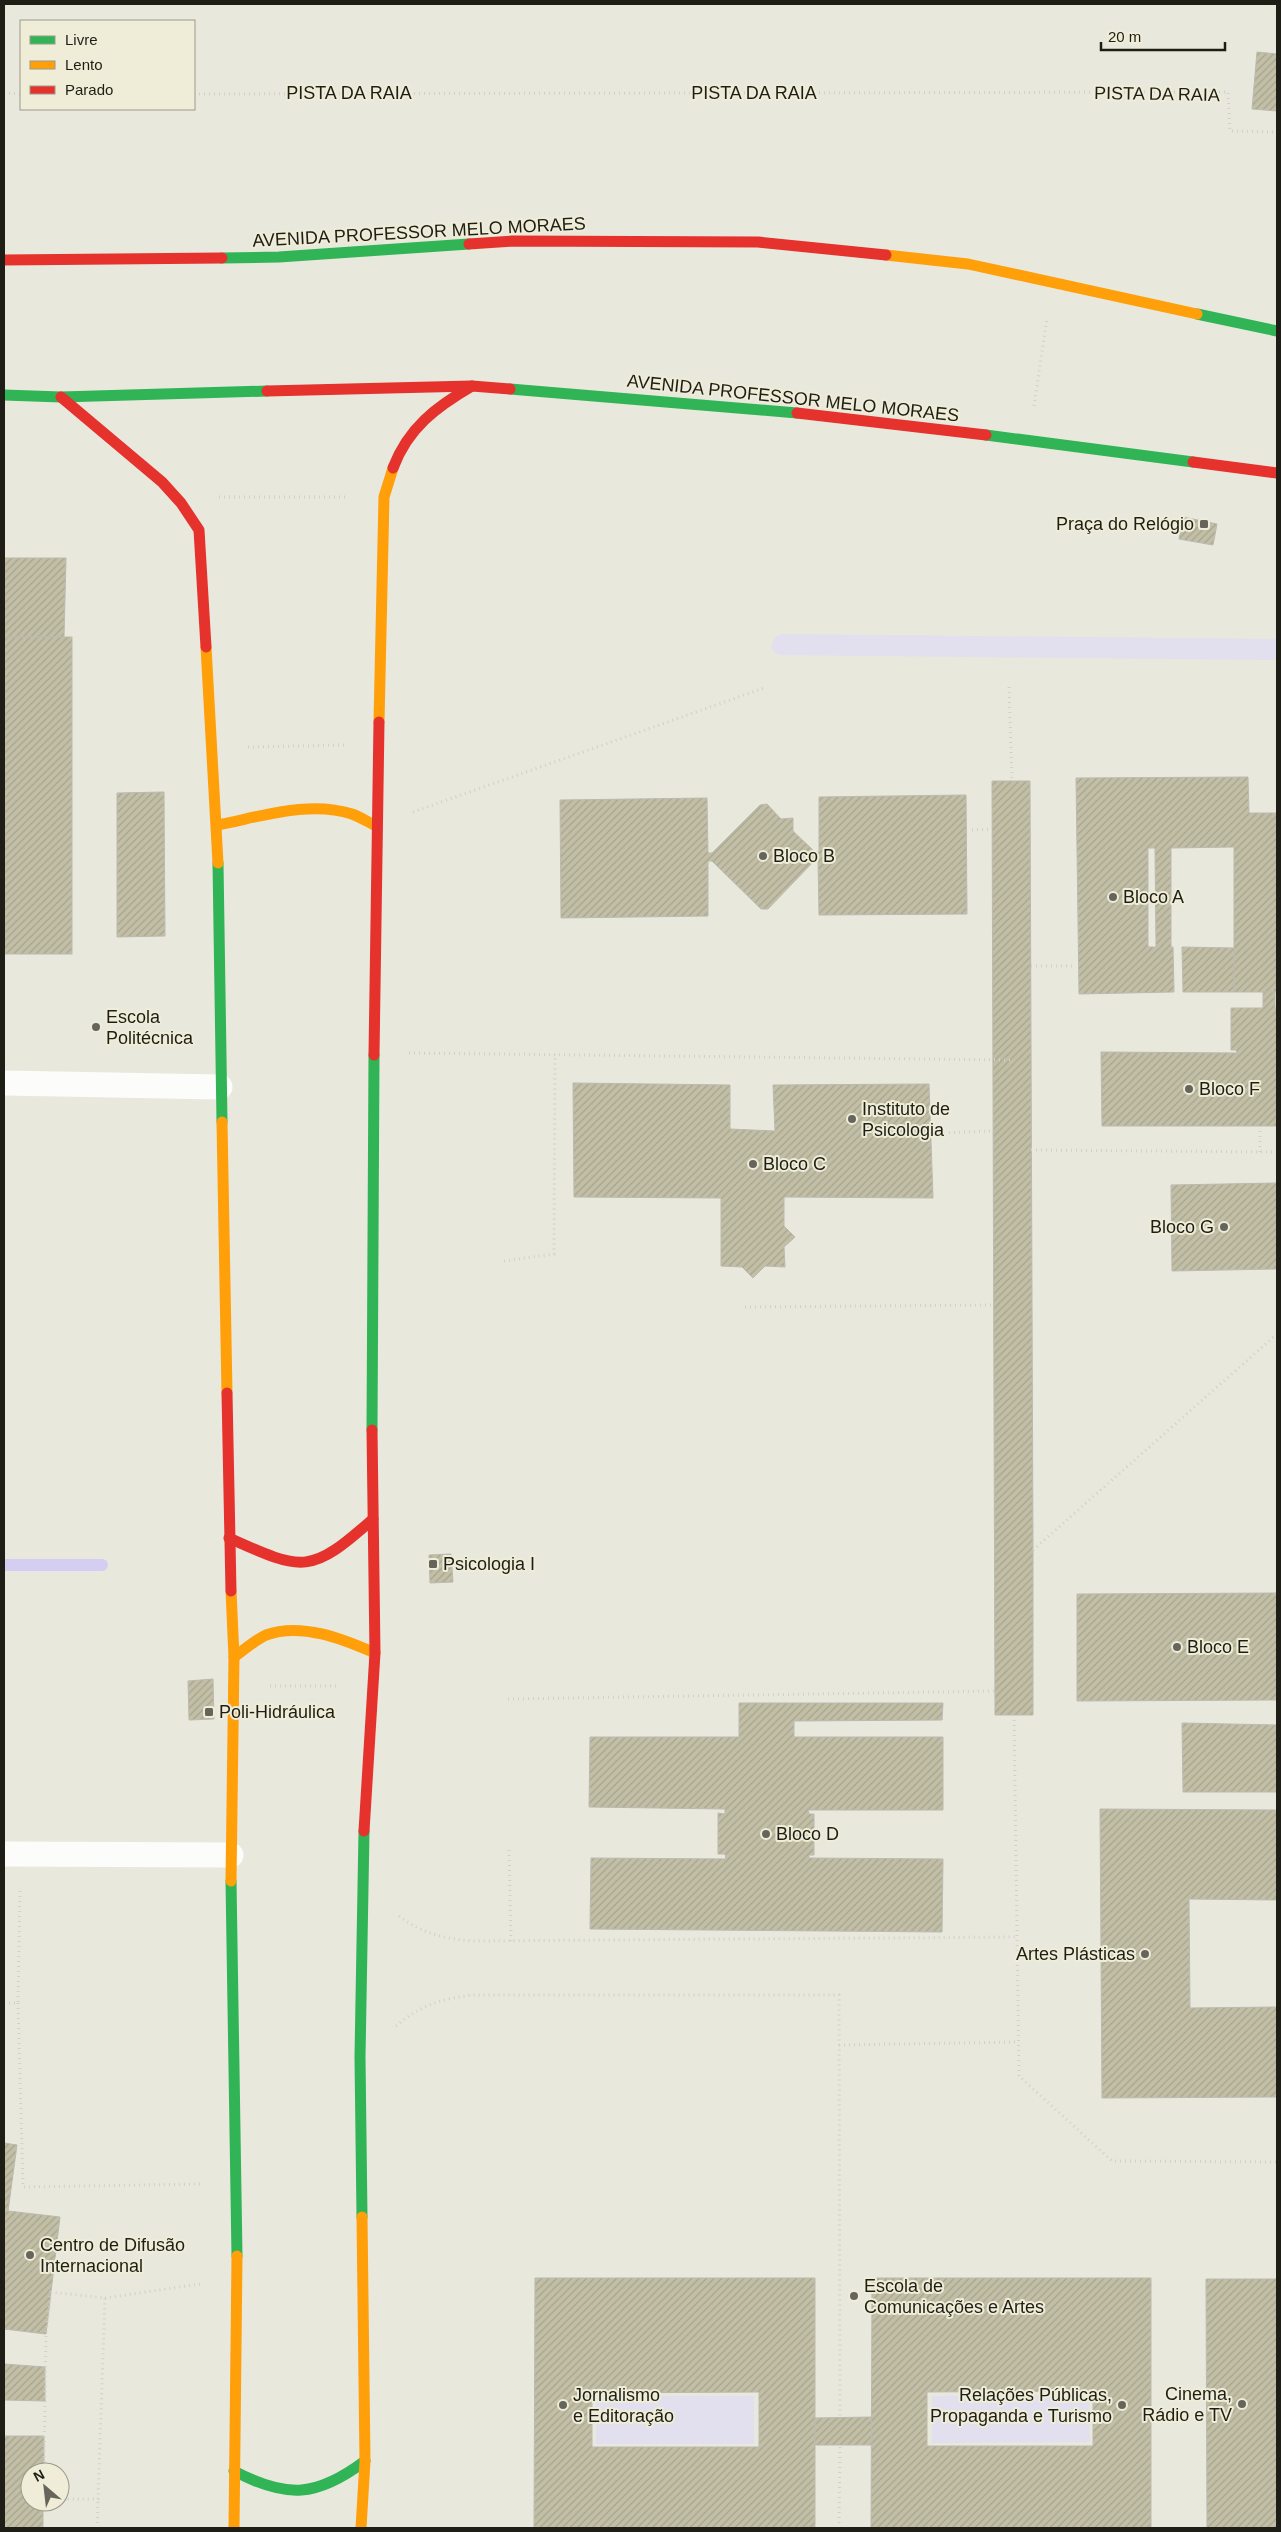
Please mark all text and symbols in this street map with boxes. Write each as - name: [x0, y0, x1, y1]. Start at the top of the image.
- legend: [20, 20, 195, 110]
- scale bar: [1101, 20, 1225, 52]
- text: 20 m: [1108, 28, 1141, 45]
- text: Livre: [65, 31, 98, 48]
- text: Lento: [65, 56, 103, 73]
- text: Parado: [65, 81, 113, 98]
- street label: PISTA DA RAIA: [286, 83, 412, 103]
- street label: PISTA DA RAIA: [691, 83, 817, 103]
- street label: PISTA DA RAIA: [1094, 83, 1220, 105]
- street label: AVENIDA PROFESSOR MELO MORAES: [252, 213, 586, 251]
- street label: AVENIDA PROFESSOR MELO MORAES: [626, 371, 960, 425]
- place label: Praça do Relógio: [1056, 514, 1194, 534]
- marker: Praça do Relógio: [1198, 518, 1210, 530]
- place label: Bloco B: [773, 846, 835, 866]
- marker: Bloco B: [757, 850, 769, 862]
- place label: Bloco A: [1123, 887, 1184, 907]
- marker: Bloco A: [1107, 891, 1119, 903]
- place label: Escola Politécnica: [106, 1007, 194, 1048]
- marker: Escola Politécnica: [90, 1021, 102, 1033]
- place label: Bloco F: [1199, 1079, 1260, 1099]
- marker: Bloco F: [1183, 1083, 1195, 1095]
- place label: Instituto de Psicologia: [862, 1099, 950, 1140]
- marker: Instituto de Psicologia: [846, 1113, 858, 1125]
- place label: Bloco C: [763, 1154, 826, 1174]
- marker: Bloco C: [747, 1158, 759, 1170]
- place label: Bloco G: [1150, 1217, 1214, 1237]
- marker: Bloco G: [1218, 1221, 1230, 1233]
- place label: Psicologia I: [443, 1554, 535, 1574]
- marker: Psicologia I: [427, 1558, 439, 1570]
- place label: Bloco E: [1187, 1637, 1249, 1657]
- marker: Bloco E: [1171, 1641, 1183, 1653]
- place label: Poli-Hidráulica: [219, 1702, 336, 1722]
- marker: Poli-Hidráulica: [203, 1706, 215, 1718]
- place label: Bloco D: [776, 1824, 839, 1844]
- marker: Bloco D: [760, 1828, 772, 1840]
- place label: Artes Plásticas: [1016, 1944, 1135, 1964]
- marker: Artes Plásticas: [1139, 1948, 1151, 1960]
- place label: Centro de Difusão Internacional: [40, 2235, 185, 2276]
- marker: Centro de Difusão Internacional: [24, 2249, 36, 2261]
- place label: Escola de Comunicações e Artes: [864, 2276, 1044, 2317]
- marker: Escola de Comunicações e Artes: [848, 2290, 860, 2302]
- place label: Cinema, Rádio e TV: [1142, 2384, 1232, 2425]
- place label: Jornalismo e Editoração: [573, 2385, 674, 2426]
- place label: Relações Públicas, Propaganda e Turismo: [930, 2385, 1112, 2426]
- marker: Cinema, Rádio e TV: [1236, 2398, 1248, 2410]
- marker: Jornalismo e Editoração: [557, 2399, 569, 2411]
- marker: Relações Públicas, Propaganda e Turismo: [1116, 2399, 1128, 2411]
- north arrow: [20, 2462, 70, 2512]
- text: N: [31, 2466, 47, 2485]

